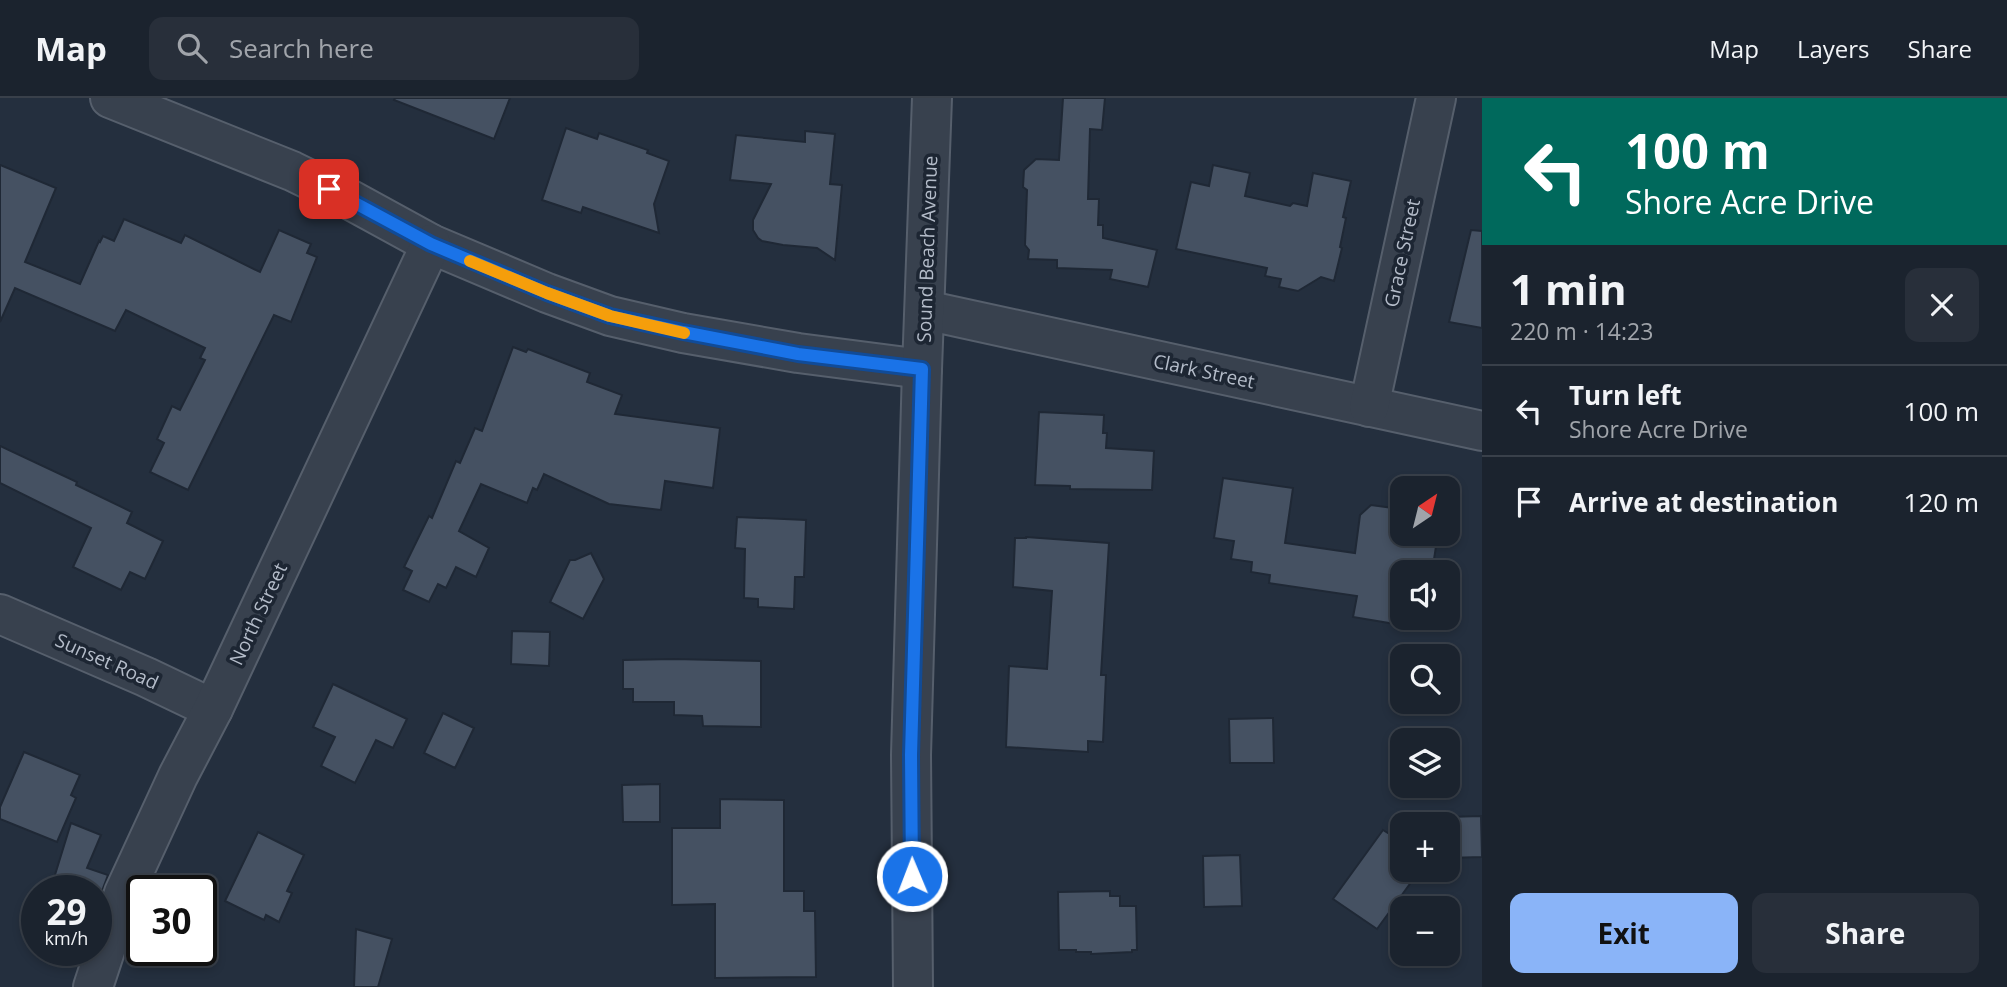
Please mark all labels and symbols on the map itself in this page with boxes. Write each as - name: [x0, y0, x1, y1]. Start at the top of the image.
- street label: Sound Beach Avenue: [911, 155, 943, 343]
- pin: [299, 159, 359, 219]
- street label: Grace Street: [1378, 196, 1426, 309]
- street label: Clark Street: [1151, 348, 1257, 394]
- north arrow: [1390, 476, 1460, 546]
- street label: North Street: [223, 558, 293, 669]
- street label: Sunset Road: [51, 627, 163, 695]
- position arrow: [875, 839, 949, 913]
- speed limit sign: 30: [126, 875, 217, 966]

